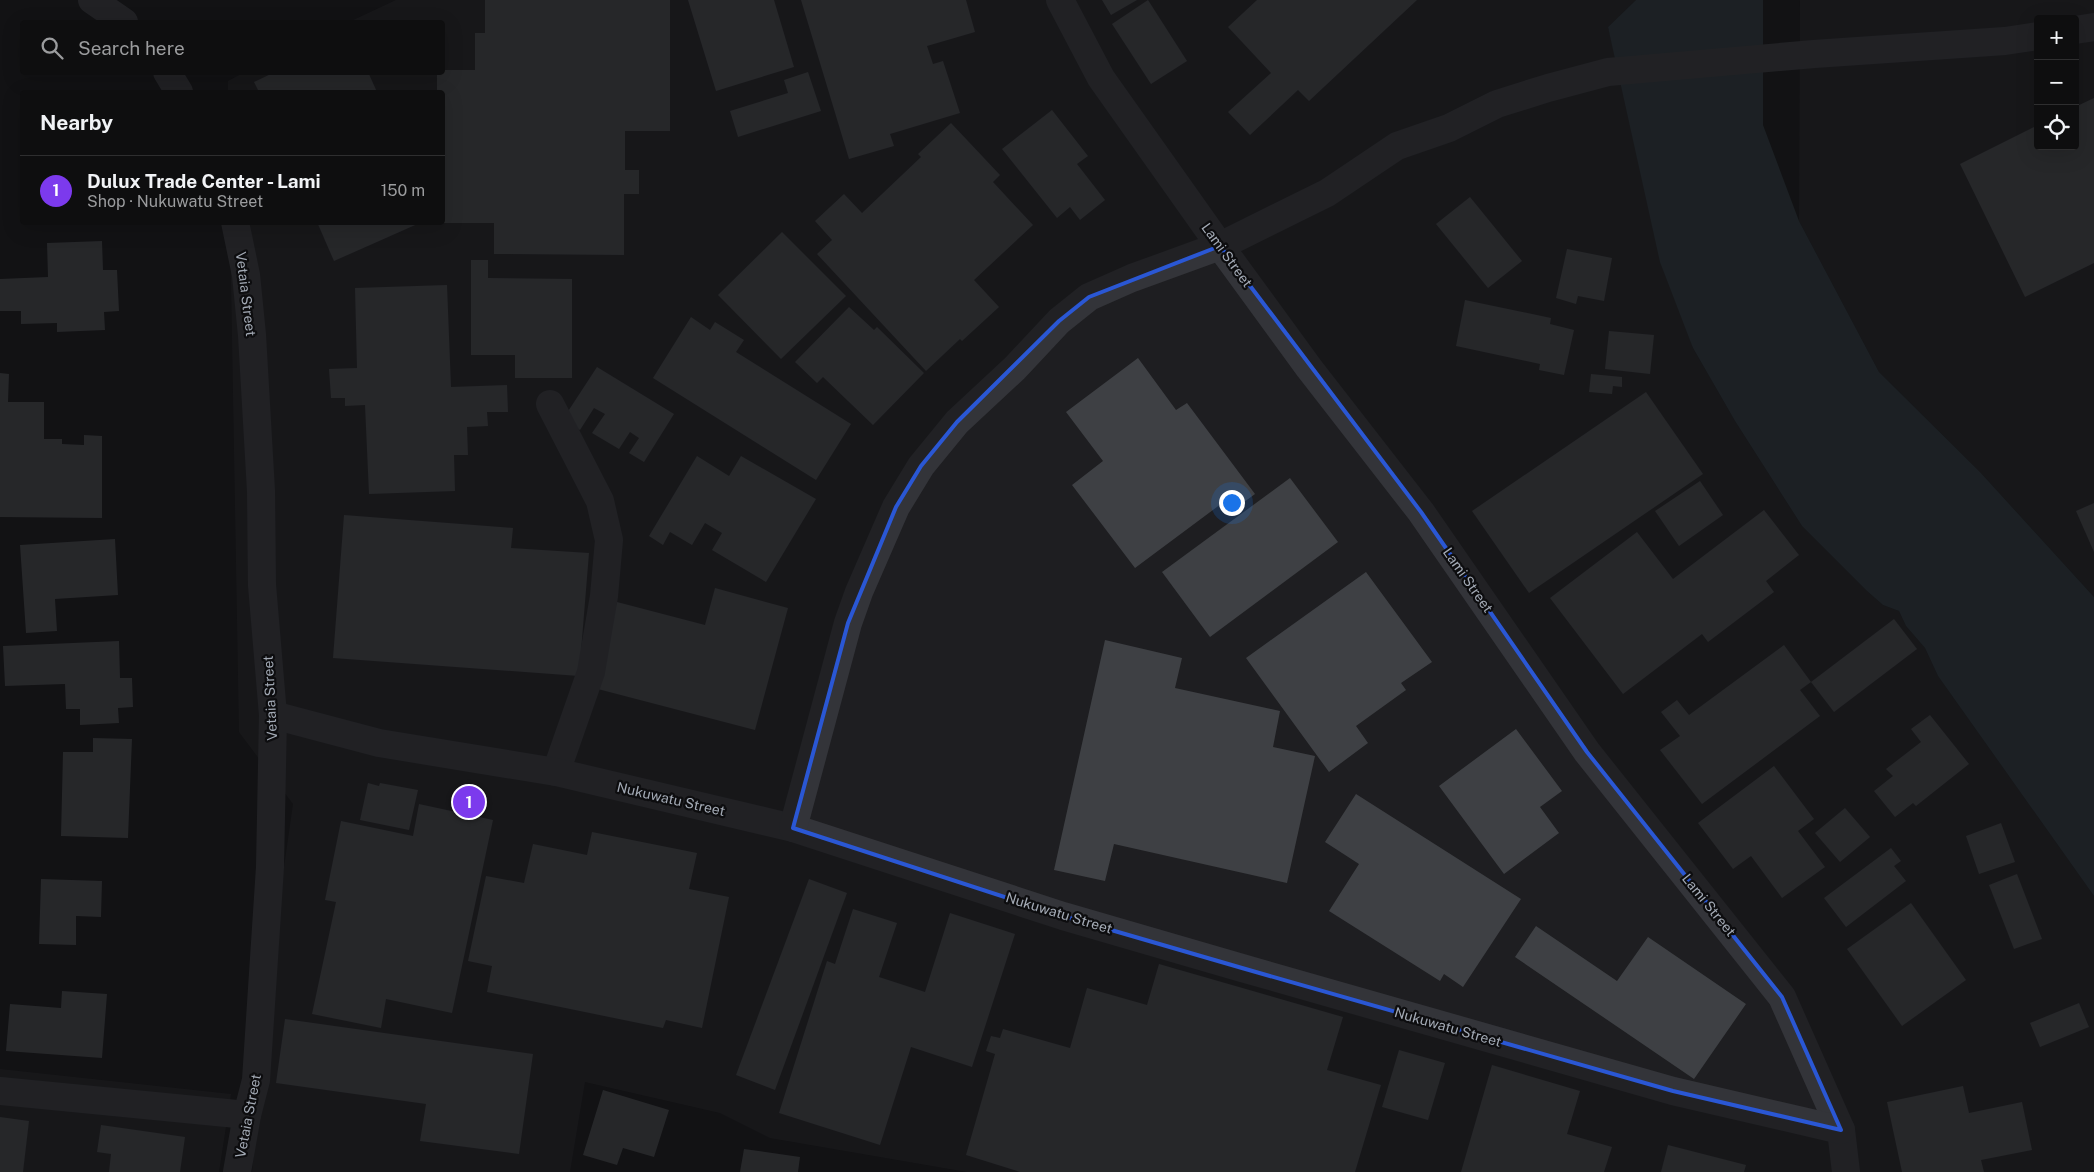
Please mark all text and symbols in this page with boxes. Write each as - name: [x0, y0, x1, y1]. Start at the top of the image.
- map controls: [2034, 15, 2079, 150]
- button: +: [2034, 15, 2079, 60]
- search box: [20, 20, 445, 75]
- icon: search: [38, 34, 66, 62]
- text: Search here: [78, 37, 185, 59]
- button: −: [2034, 60, 2079, 105]
- button: locate: [2034, 105, 2079, 150]
- text: Nearby: [40, 110, 113, 135]
- text: Dulux Trade Center - Lami: [87, 170, 321, 192]
- text: 1: [53, 181, 59, 200]
- text: 150 m: [381, 181, 425, 200]
- text: Shop · Nukuwatu Street: [87, 192, 263, 211]
- street label: Lami Street: [1198, 220, 1256, 290]
- street label: Vetaia Street: [233, 251, 259, 337]
- your location: [1219, 490, 1245, 516]
- street label: Lami Street: [1440, 545, 1496, 615]
- street label: Vetaia Street: [260, 655, 280, 741]
- street label: Nukuwatu Street: [615, 779, 727, 819]
- pin: 1: [453, 783, 485, 821]
- street label: Lami Street: [1679, 871, 1739, 939]
- street label: Nukuwatu Street: [1004, 889, 1114, 937]
- street label: Nukuwatu Street: [1393, 1004, 1503, 1050]
- street label: Vetaia Street: [232, 1073, 264, 1159]

